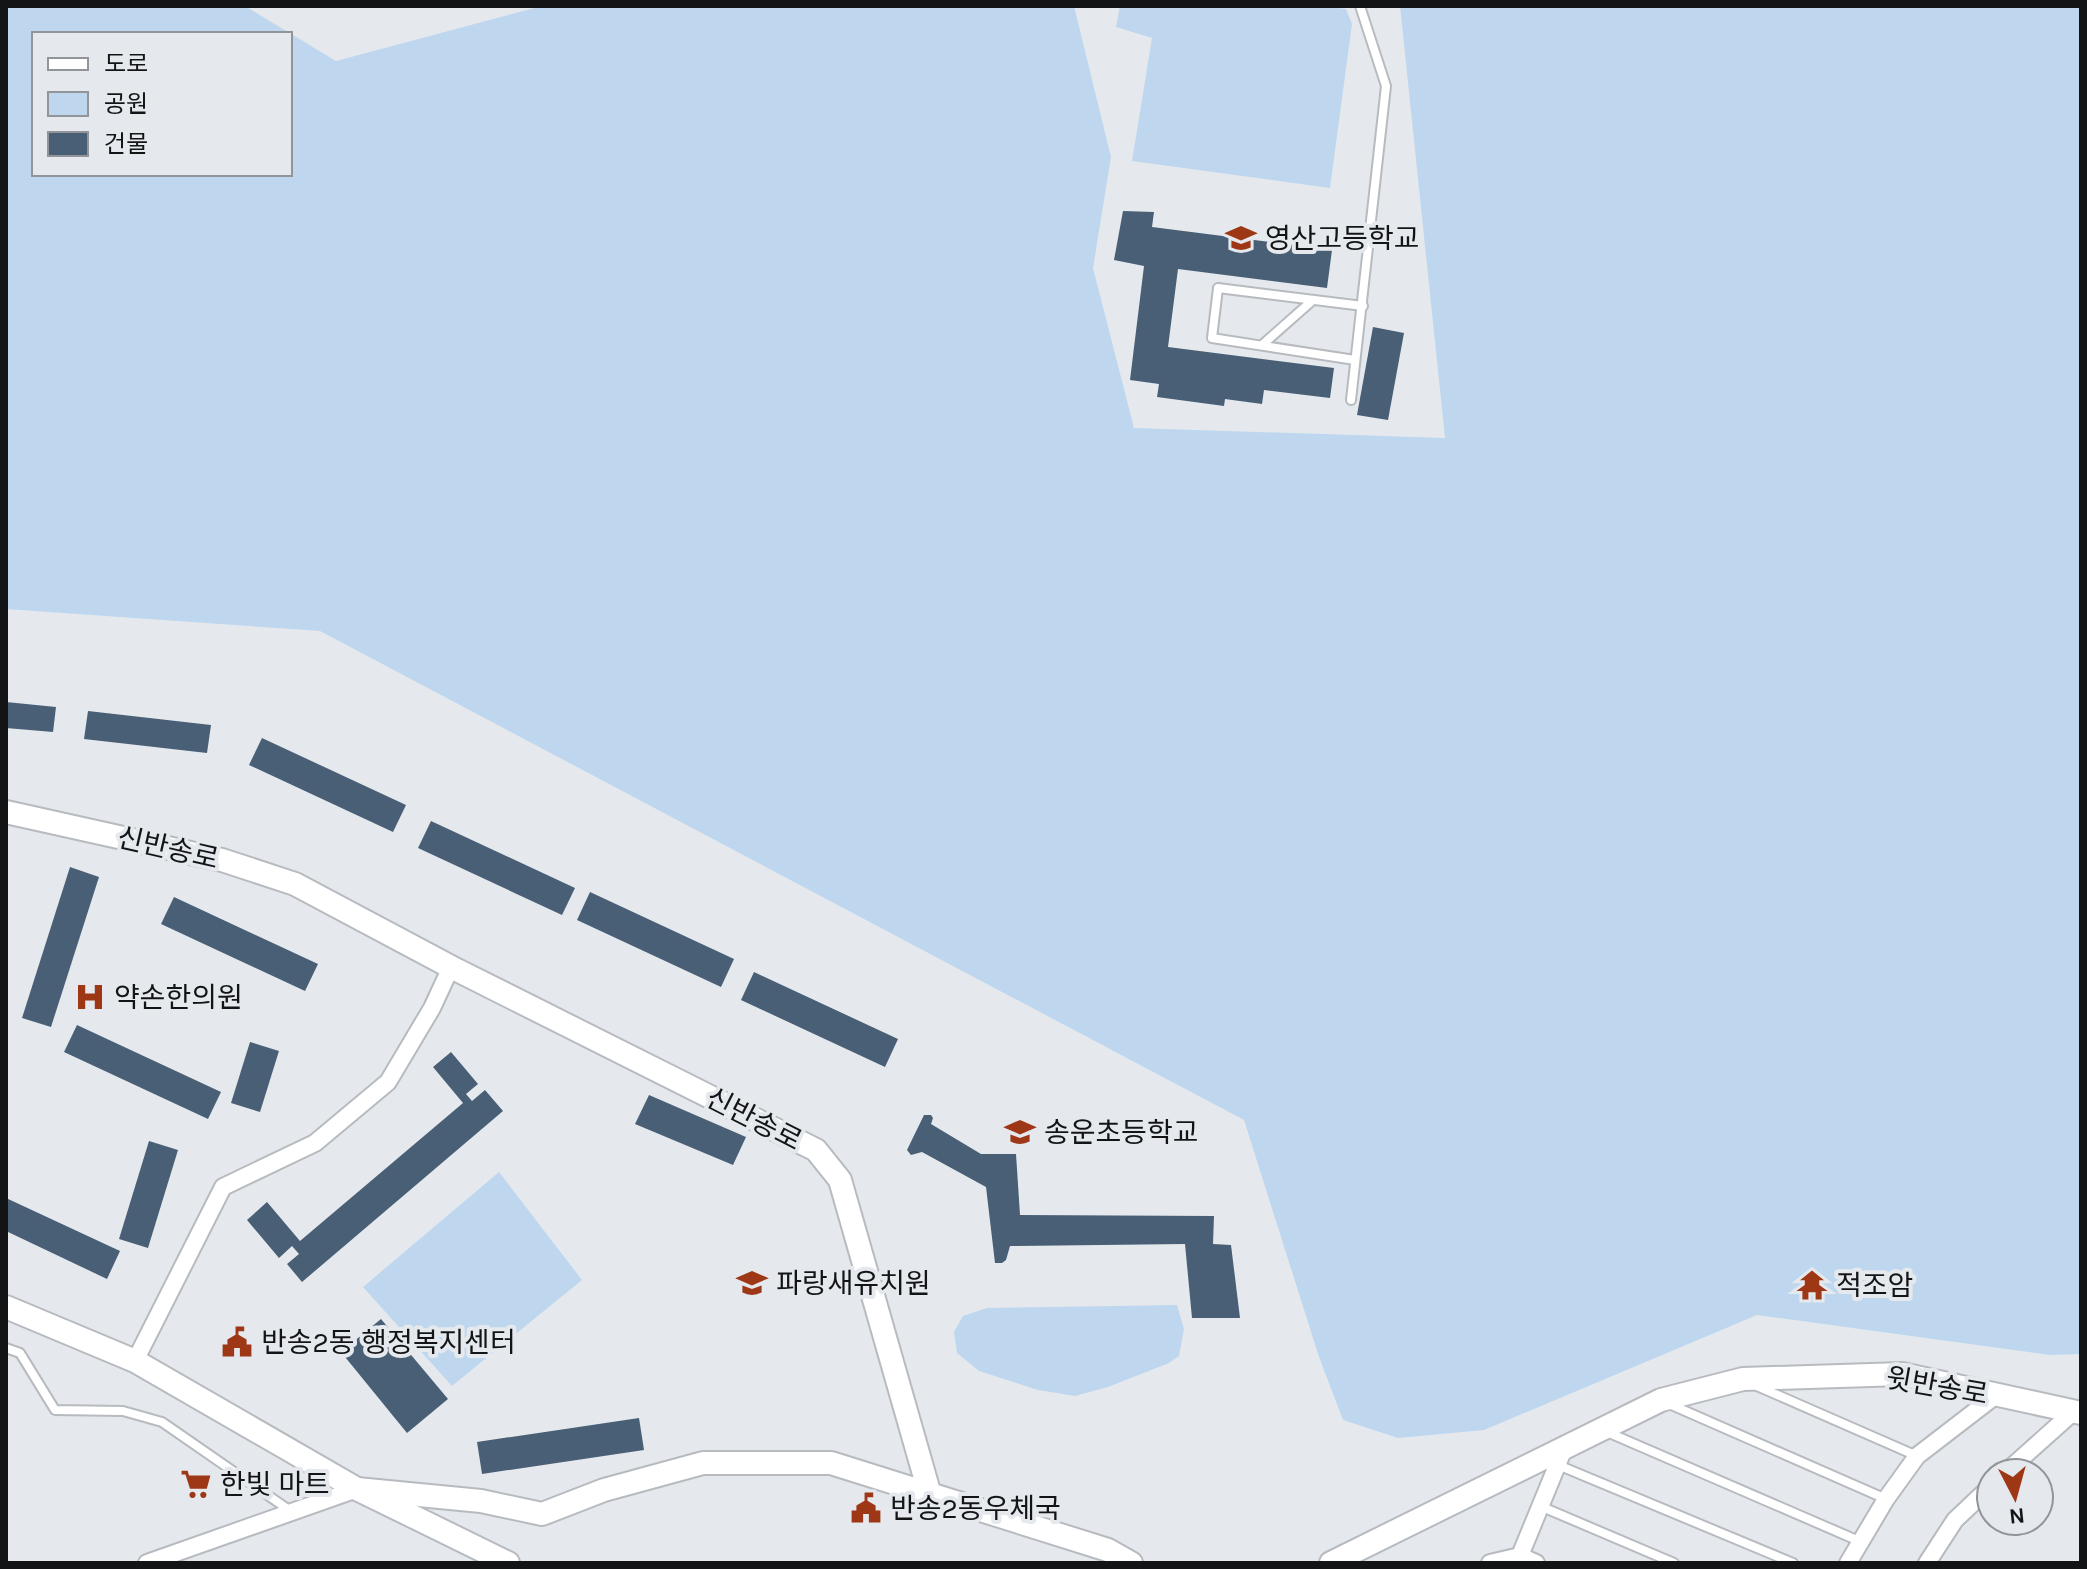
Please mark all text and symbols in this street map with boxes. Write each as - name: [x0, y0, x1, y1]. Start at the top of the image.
- legend: [32, 32, 292, 176]
- text: 도로: [104, 50, 148, 78]
- text: 공원: [104, 90, 148, 118]
- text: 건물: [104, 130, 148, 158]
- school or university icon: 영산고등학교: [1224, 221, 1258, 255]
- place label: 영산고등학교: [1265, 222, 1420, 255]
- street label: 신반송로: [114, 820, 222, 876]
- hospital icon: 약손한의원: [73, 980, 107, 1014]
- place label: 약손한의원: [114, 981, 243, 1014]
- street label: 신반송로: [701, 1081, 807, 1157]
- school or university icon: 송운초등학교: [1003, 1115, 1037, 1149]
- place label: 송운초등학교: [1044, 1116, 1199, 1149]
- school or university icon: 파랑새유치원: [735, 1266, 769, 1300]
- place label: 파랑새유치원: [776, 1267, 931, 1300]
- temple icon: 적조암: [1795, 1268, 1829, 1302]
- place label: 적조암: [1836, 1269, 1913, 1302]
- public building icon: 반송2동 행정복지센터: [220, 1325, 254, 1359]
- place label: 반송2동 행정복지센터: [261, 1326, 516, 1359]
- street label: 윗반송로: [1883, 1361, 1991, 1411]
- north arrow: [1975, 1457, 2055, 1537]
- supermarket icon: 한빛 마트: [179, 1467, 213, 1501]
- place label: 한빛 마트: [220, 1468, 330, 1501]
- public building icon: 반송2동우체국: [849, 1491, 883, 1525]
- place label: 반송2동우체국: [890, 1492, 1061, 1525]
- text: N: [2008, 1502, 2026, 1530]

